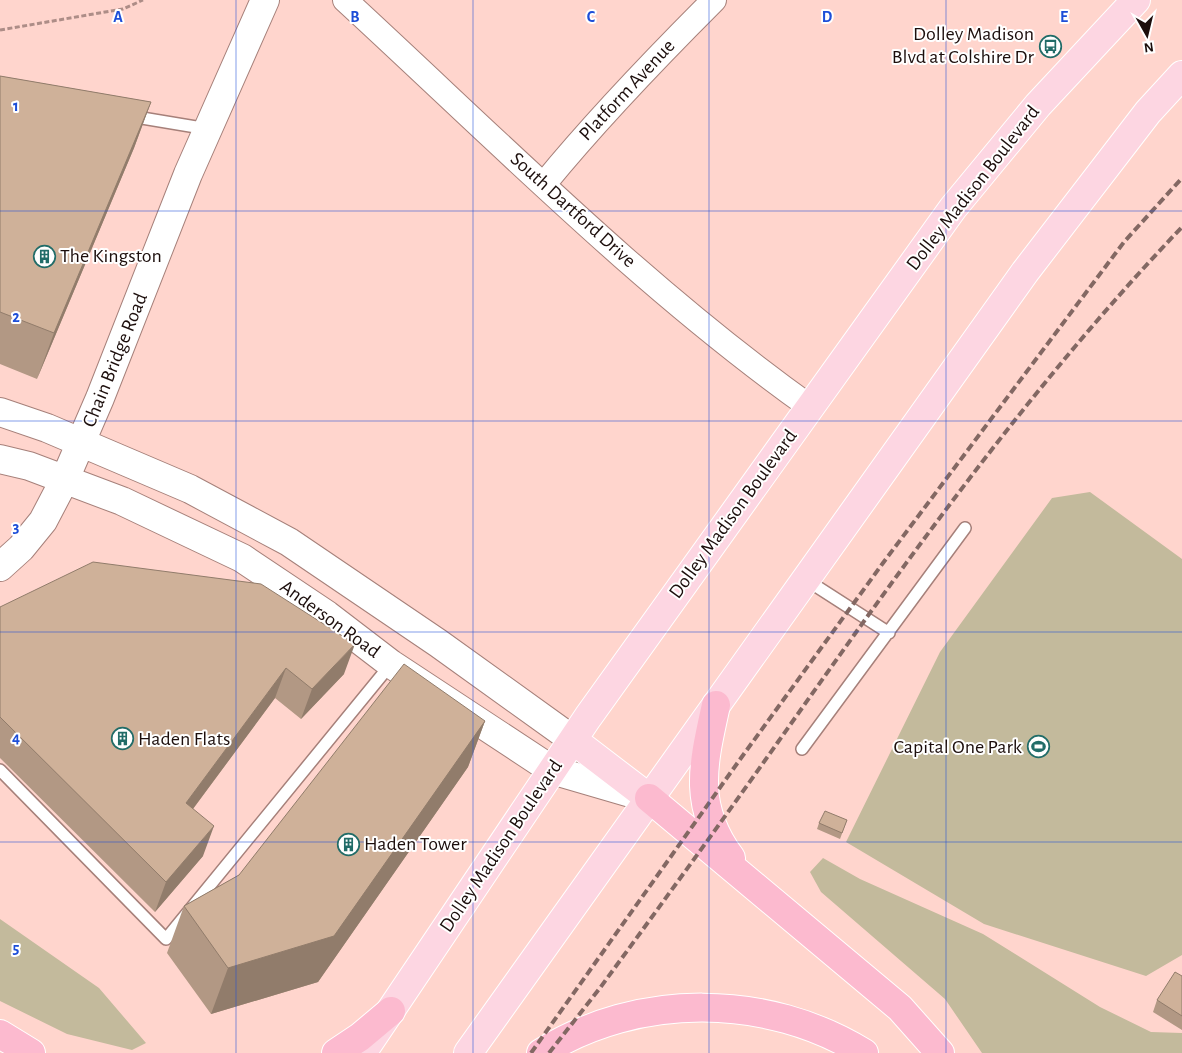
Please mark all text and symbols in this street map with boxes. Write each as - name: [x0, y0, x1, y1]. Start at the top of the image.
- text: A: [113, 9, 123, 25]
- text: B: [350, 9, 360, 25]
- text: C: [587, 9, 596, 25]
- text: D: [822, 9, 833, 25]
- text: E: [1060, 9, 1068, 25]
- north arrow: [1122, 10, 1172, 60]
- place label: Dolley Madison Blvd at Colshire Dr: [892, 24, 1035, 67]
- bus stop icon: Dolley Madison Blvd at Colshire Dr: [1038, 34, 1062, 58]
- street label: Platform Avenue: [575, 36, 679, 144]
- text: N: [1143, 39, 1154, 54]
- text: 1: [13, 98, 19, 114]
- street label: Dolley Madison Boulevard: [903, 102, 1043, 274]
- street label: South Dartford Drive: [506, 149, 640, 271]
- building icon: The Kingston: [32, 244, 56, 268]
- place label: The Kingston: [60, 246, 162, 266]
- street label: Chain Bridge Road: [79, 290, 151, 430]
- text: 2: [12, 309, 20, 325]
- street label: Dolley Madison Boulevard: [665, 426, 801, 602]
- text: 3: [13, 519, 20, 535]
- street label: Anderson Road: [276, 576, 384, 662]
- building icon: Haden Flats: [110, 727, 134, 751]
- place label: Haden Flats: [138, 729, 230, 749]
- text: 4: [12, 730, 20, 746]
- sports icon: Capital One Park: [1026, 735, 1050, 759]
- place label: Capital One Park: [893, 737, 1022, 757]
- street label: Dolley Madison Boulevard: [436, 756, 566, 936]
- building icon: Haden Tower: [336, 832, 360, 856]
- place label: Haden Tower: [364, 834, 467, 854]
- text: 5: [13, 940, 20, 956]

